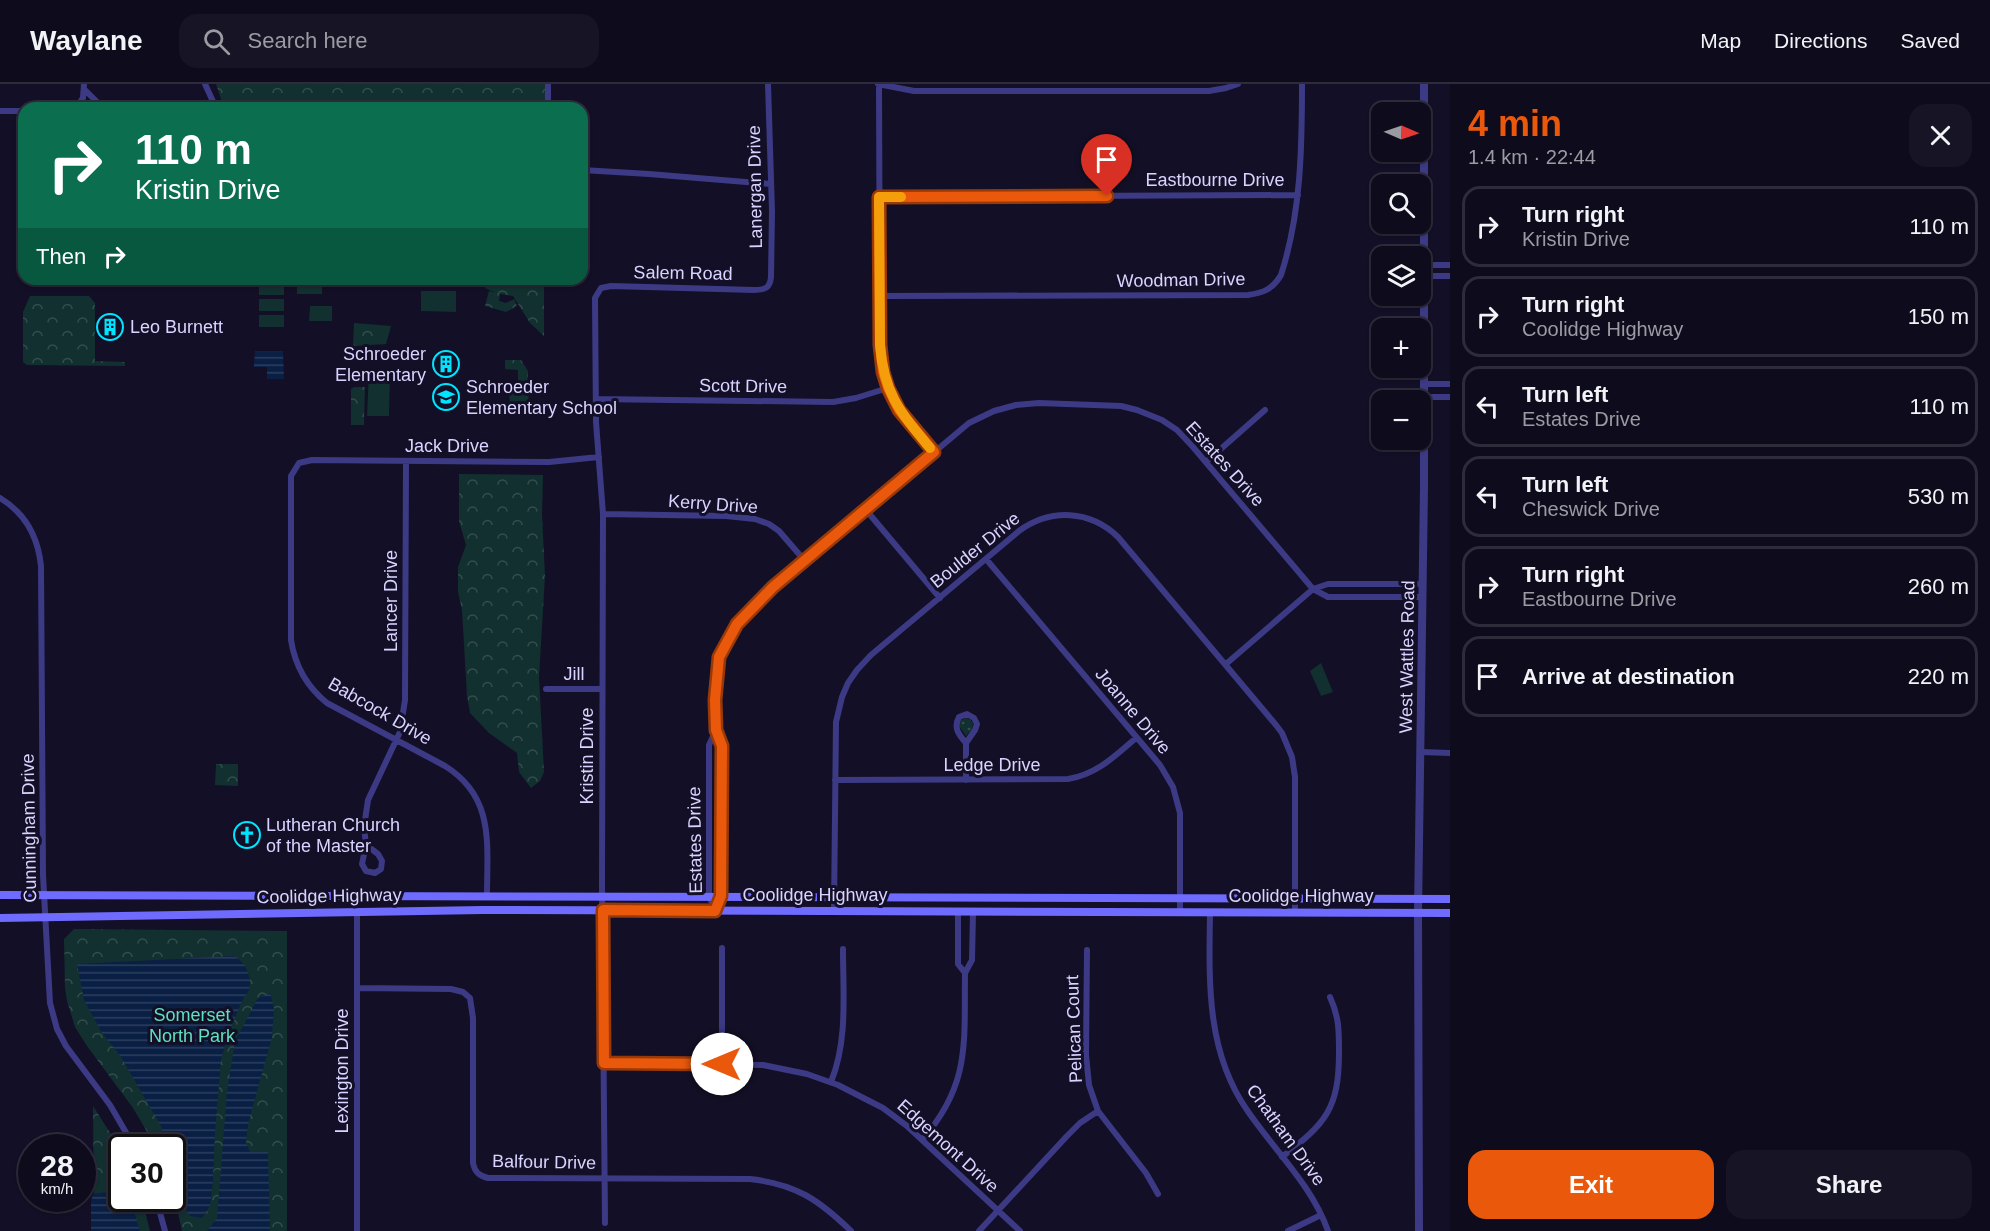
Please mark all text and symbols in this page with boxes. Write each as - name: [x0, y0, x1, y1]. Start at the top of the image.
- search box: [179, 14, 599, 68]
- text: Waylane: [30, 25, 143, 56]
- icon: search: [200, 25, 233, 58]
- text: Search here: [248, 28, 367, 53]
- text: Map: [1700, 29, 1741, 52]
- text: Directions: [1774, 29, 1867, 52]
- text: Saved: [1900, 29, 1960, 52]
- north arrow: [1371, 102, 1431, 162]
- map controls: [1371, 102, 1431, 450]
- text: 4 min: [1468, 103, 1562, 144]
- button: close: [1909, 104, 1972, 167]
- street label: Lanergan Drive: [744, 125, 766, 249]
- icon: right: [36, 126, 114, 204]
- text: 110 m: [135, 126, 252, 173]
- pin: [1081, 134, 1132, 196]
- icon: arrive: [1090, 143, 1123, 176]
- text: 1.4 km · 22:44: [1468, 146, 1596, 168]
- street label: Eastbourne Drive: [1145, 170, 1285, 190]
- button: search: [1371, 174, 1431, 234]
- text: Kristin Drive: [135, 175, 281, 205]
- text: Turn right: [1522, 202, 1624, 227]
- icon: right: [1471, 210, 1504, 243]
- text: 110 m: [1909, 214, 1969, 239]
- text: Kristin Drive: [1522, 228, 1630, 250]
- icon: right: [98, 240, 131, 273]
- text: Then: [36, 244, 86, 269]
- button: layers: [1371, 246, 1431, 306]
- street label: Salem Road: [633, 262, 733, 284]
- street label: Woodman Drive: [1116, 269, 1246, 291]
- text: Turn right: [1522, 292, 1624, 317]
- icon: right: [1471, 300, 1504, 333]
- text: 150 m: [1908, 304, 1969, 329]
- building icon: Leo Burnett: [95, 312, 125, 342]
- place label: Leo Burnett: [130, 317, 223, 337]
- button: +: [1371, 318, 1431, 378]
- text: Coolidge Highway: [1522, 318, 1683, 340]
- place label: Schroeder Elementary: [335, 344, 426, 385]
- building icon: Schroeder Elementary: [431, 349, 461, 379]
- street label: Scott Drive: [699, 375, 787, 397]
- place label: Schroeder Elementary School: [466, 377, 617, 418]
- school or university icon: Schroeder Elementary School: [431, 382, 461, 412]
- text: Turn left: [1522, 382, 1608, 407]
- button: −: [1371, 390, 1431, 450]
- icon: left: [1471, 390, 1504, 423]
- text: 110 m: [1909, 394, 1969, 419]
- text: Estates Drive: [1522, 408, 1641, 430]
- street label: Estates Drive: [1182, 418, 1268, 510]
- street label: Jack Drive: [405, 436, 489, 456]
- text: Turn left: [1522, 472, 1608, 497]
- icon: left: [1471, 480, 1504, 513]
- text: 530 m: [1908, 484, 1969, 509]
- street label: Kerry Drive: [667, 491, 759, 517]
- text: Cheswick Drive: [1522, 498, 1660, 520]
- street label: Boulder Drive: [926, 508, 1024, 592]
- street label: Lancer Drive: [381, 550, 401, 652]
- text: Turn right: [1522, 562, 1624, 587]
- icon: right: [1471, 570, 1504, 603]
- text: 260 m: [1908, 574, 1969, 599]
- street label: West Wattles Road: [1396, 580, 1418, 734]
- text: Eastbourne Drive: [1522, 588, 1677, 610]
- icon: arrive: [1471, 660, 1504, 693]
- street label: Jill: [564, 664, 585, 684]
- street label: Joanne Drive: [1091, 664, 1175, 758]
- text: Arrive at destination: [1522, 664, 1735, 689]
- text: 220 m: [1908, 664, 1969, 689]
- street label: Babcock Drive: [325, 673, 435, 749]
- street label: Kristin Drive: [577, 707, 597, 805]
- street label: Cunningham Drive: [18, 753, 40, 903]
- street label: Ledge Drive: [943, 755, 1041, 775]
- street label: Estates Drive: [684, 786, 706, 894]
- place label: Lutheran Church of the Master: [266, 815, 400, 856]
- church icon: Lutheran Church of the Master: [232, 820, 262, 850]
- street label: Coolidge Highway: [256, 885, 402, 907]
- street label: Coolidge Highway: [742, 885, 888, 905]
- street label: Coolidge Highway: [1228, 886, 1374, 906]
- street label: Pelican Court: [1062, 975, 1086, 1083]
- park label: Somerset North Park: [149, 1005, 236, 1046]
- street label: Lexington Drive: [332, 1008, 352, 1134]
- position arrow: [690, 1032, 754, 1096]
- street label: Chatham Drive: [1243, 1081, 1329, 1189]
- street label: Edgemont Drive: [893, 1095, 1003, 1197]
- speed limit sign: 30: [108, 1134, 186, 1212]
- text: 28: [40, 1149, 74, 1182]
- button: Exit: [1468, 1150, 1714, 1219]
- button: Share: [1726, 1150, 1972, 1219]
- street label: Balfour Drive: [492, 1151, 596, 1173]
- text: km/h: [41, 1180, 73, 1197]

